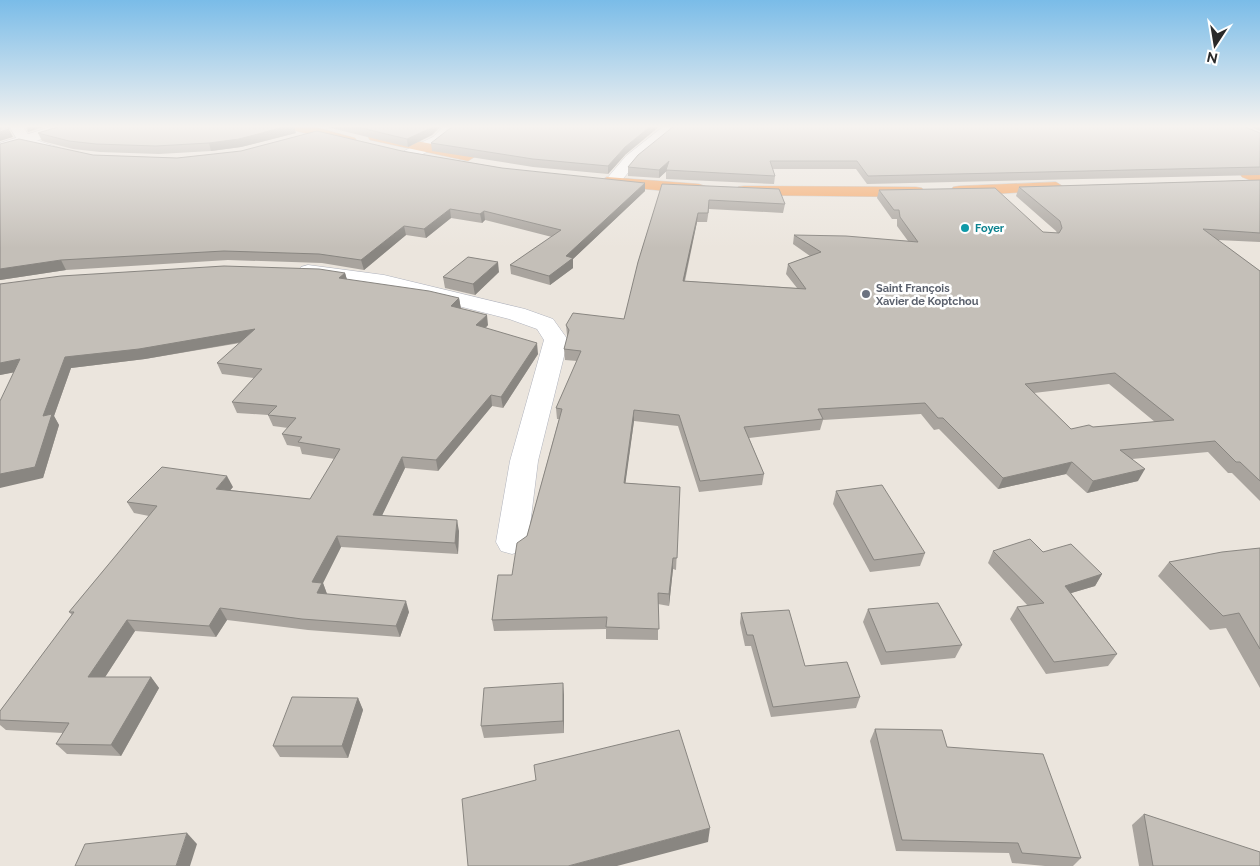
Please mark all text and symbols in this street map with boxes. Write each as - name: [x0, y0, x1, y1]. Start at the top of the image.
- north arrow: [1190, 20, 1240, 70]
- text: N: [1205, 49, 1219, 67]
- marker: Foyer: [959, 222, 971, 234]
- place label: Foyer: [975, 222, 1005, 235]
- place label: Saint François Xavier de Koptchou: [875, 282, 979, 308]
- marker: Saint François Xavier de Koptchou: [860, 288, 872, 300]

